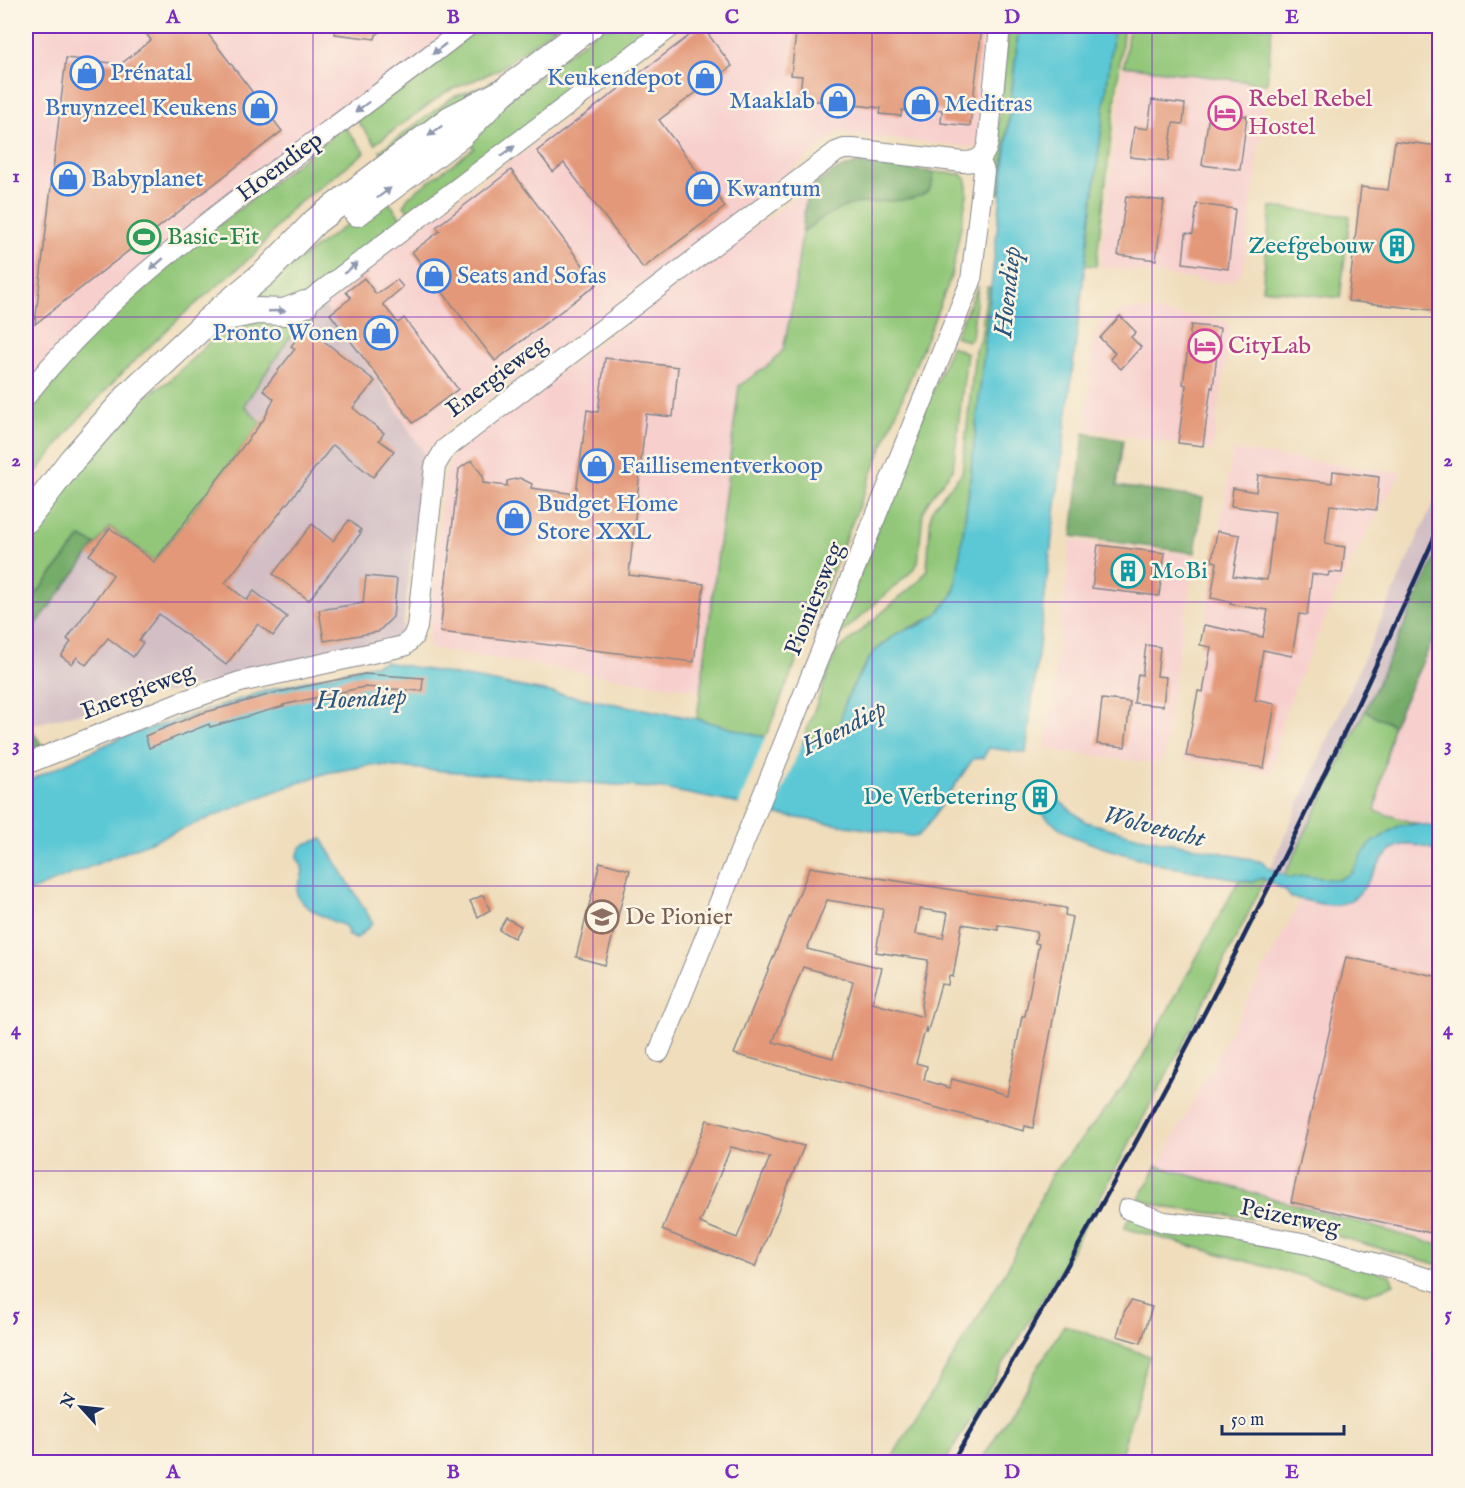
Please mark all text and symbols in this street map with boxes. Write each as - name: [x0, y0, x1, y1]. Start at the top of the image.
- text: A: [165, 5, 181, 30]
- text: B: [446, 5, 460, 30]
- text: C: [725, 5, 739, 30]
- text: D: [1004, 5, 1020, 30]
- text: E: [1285, 5, 1299, 30]
- one-way arrow: [431, 42, 446, 54]
- shop icon: Prénatal: [69, 55, 105, 91]
- place label: Prénatal: [110, 58, 192, 89]
- shop icon: Keukendepot: [687, 60, 723, 96]
- place label: Keukendepot: [547, 63, 682, 94]
- shop icon: Maaklab: [820, 83, 856, 119]
- place label: Rebel Rebel Hostel: [1248, 84, 1373, 143]
- place label: Maaklab: [729, 86, 815, 117]
- shop icon: Meditras: [903, 86, 939, 122]
- place label: Meditras: [944, 89, 1032, 120]
- shop icon: Bruynzeel Keukens: [242, 90, 278, 126]
- place label: Bruynzeel Keukens: [45, 93, 237, 124]
- hotel icon: Rebel Rebel Hostel: [1207, 95, 1243, 131]
- one-way arrow: [354, 101, 370, 113]
- street label: Hoendiep: [231, 124, 329, 210]
- one-way arrow: [427, 125, 442, 137]
- one-way arrow: [500, 146, 515, 158]
- shop icon: Babyplanet: [50, 161, 86, 197]
- text: 1: [12, 164, 20, 189]
- place label: Babyplanet: [91, 164, 204, 195]
- text: 1: [1444, 164, 1452, 189]
- shop icon: Kwantum: [685, 171, 721, 207]
- place label: Kwantum: [726, 174, 821, 205]
- one-way arrow: [376, 186, 392, 199]
- sports icon: Basic-Fit: [126, 219, 162, 255]
- place label: Basic-Fit: [167, 222, 259, 253]
- building icon: Zeefgebouw: [1379, 228, 1415, 264]
- place label: Zeefgebouw: [1249, 231, 1375, 262]
- water label: Hoendiep: [987, 245, 1029, 340]
- one-way arrow: [149, 257, 165, 270]
- shop icon: Seats and Sofas: [416, 258, 452, 294]
- place label: Seats and Sofas: [457, 261, 606, 292]
- one-way arrow: [344, 263, 359, 275]
- one-way arrow: [268, 306, 287, 316]
- shop icon: Pronto Wonen: [363, 315, 399, 351]
- place label: Pronto Wonen: [212, 318, 358, 349]
- street label: Energieweg: [440, 328, 555, 425]
- hotel icon: CityLab: [1187, 328, 1223, 364]
- place label: CityLab: [1228, 331, 1311, 362]
- text: 2: [11, 448, 21, 473]
- shop icon: Faillisementverkoop: [579, 448, 615, 484]
- text: 2: [1443, 448, 1453, 473]
- place label: Faillisementverkoop: [620, 451, 823, 482]
- place label: Budget Home Store XXL: [537, 489, 678, 548]
- shop icon: Budget Home Store XXL: [496, 500, 532, 536]
- street label: Pioniersweg: [778, 537, 852, 660]
- building icon: M0Bi: [1110, 553, 1146, 589]
- place label: M0Bi: [1151, 556, 1208, 587]
- street label: Energieweg: [77, 656, 200, 728]
- water label: Hoendiep: [314, 680, 407, 718]
- water label: Hoendiep: [795, 693, 892, 764]
- text: 3: [12, 733, 20, 758]
- text: 3: [1444, 733, 1452, 758]
- building icon: De Verbetering: [1022, 779, 1058, 815]
- place label: De Verbetering: [863, 782, 1018, 813]
- water label: Wolvetocht: [1100, 798, 1210, 856]
- school or university icon: De Pionier: [584, 899, 620, 935]
- place label: De Pionier: [625, 902, 733, 933]
- text: 4: [11, 1017, 22, 1042]
- text: 4: [1443, 1017, 1454, 1042]
- street label: Peizerweg: [1237, 1192, 1344, 1244]
- text: 5: [12, 1302, 20, 1327]
- text: 5: [1444, 1302, 1452, 1327]
- north arrow: [51, 1377, 111, 1437]
- text: N: [57, 1390, 82, 1413]
- scale bar: [1222, 1398, 1344, 1436]
- text: 50 m: [1231, 1409, 1264, 1432]
- text: A: [165, 1460, 181, 1485]
- text: B: [446, 1460, 460, 1485]
- text: C: [725, 1460, 739, 1485]
- text: D: [1004, 1460, 1020, 1485]
- text: E: [1285, 1460, 1299, 1485]

